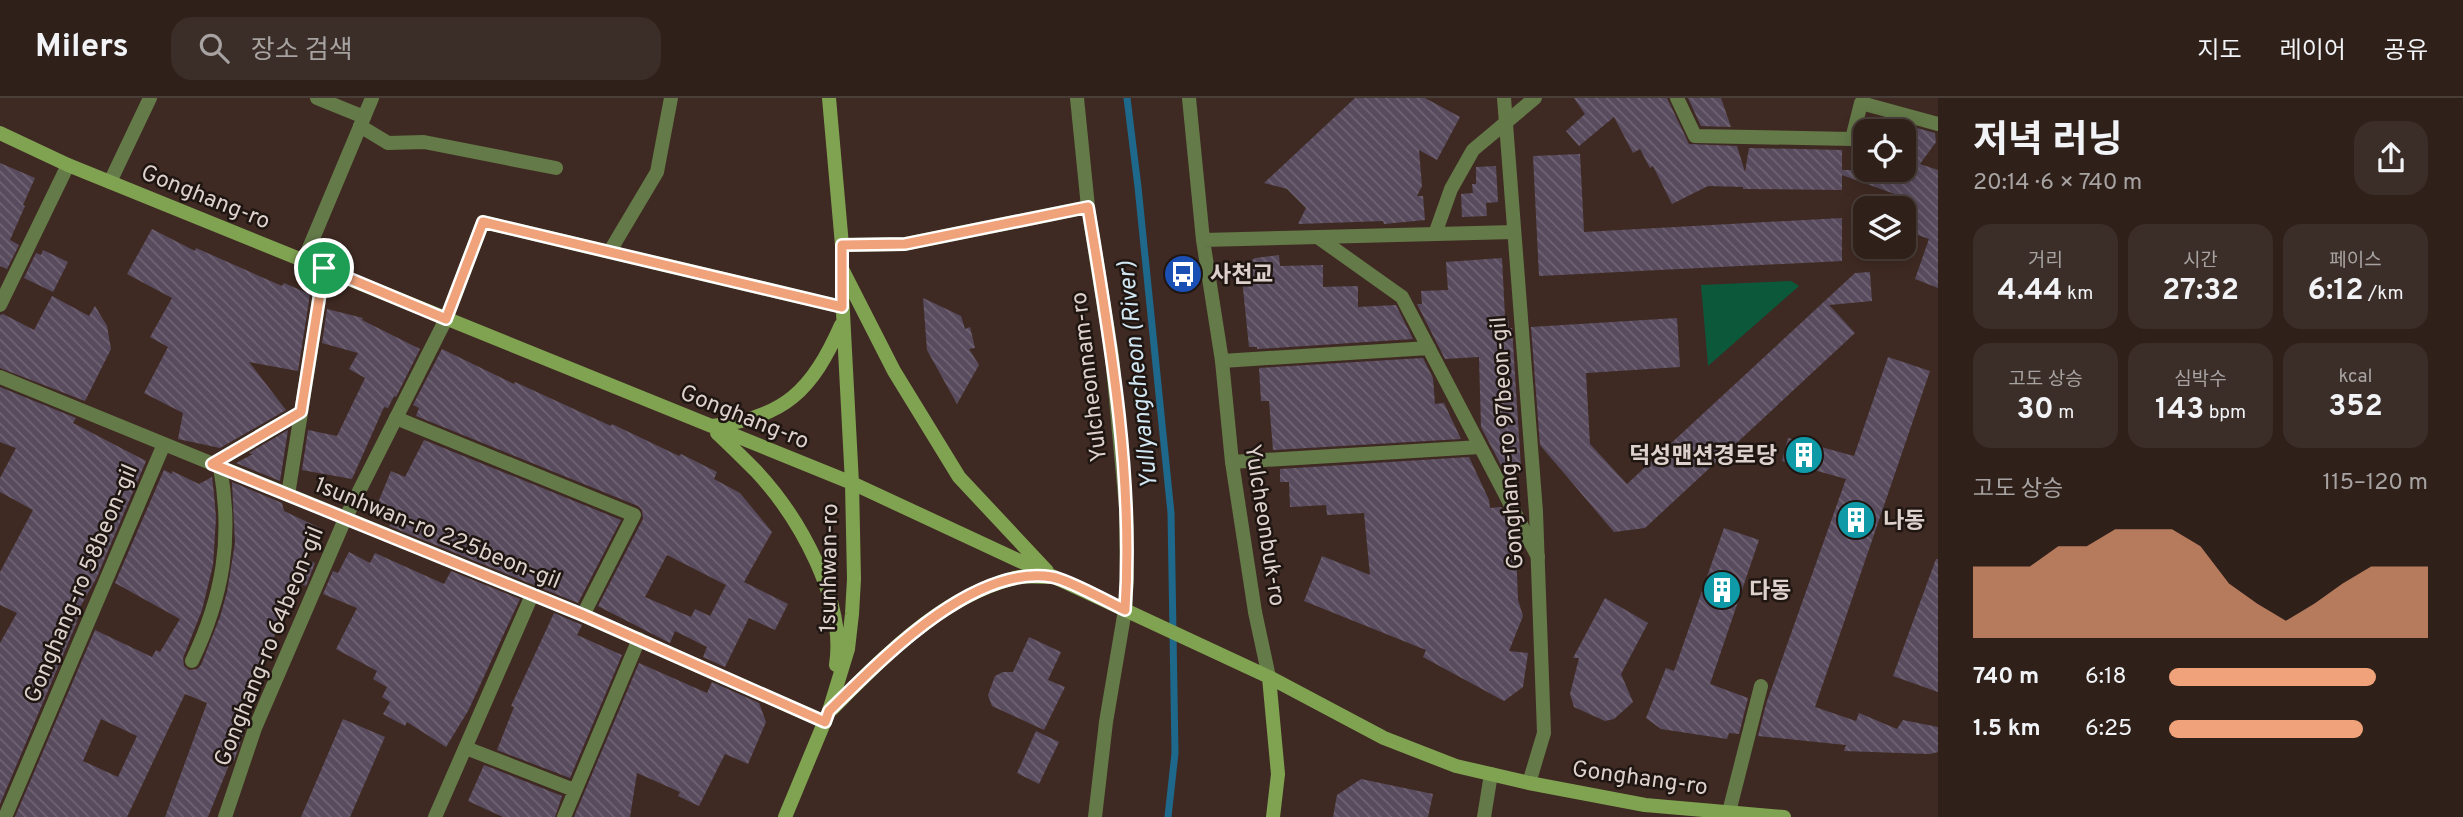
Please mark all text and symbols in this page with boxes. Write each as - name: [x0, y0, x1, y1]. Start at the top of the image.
- search box: [171, 17, 661, 80]
- text: Milers: [35, 27, 129, 69]
- icon: search: [195, 29, 233, 67]
- text: 장소 검색: [251, 35, 353, 68]
- text: 지도: [2197, 37, 2242, 67]
- text: 레이어: [2280, 37, 2346, 67]
- text: 공유: [2384, 37, 2428, 67]
- text: 저녁 러닝: [1973, 118, 2122, 167]
- map controls: [1853, 119, 1916, 259]
- button: locate: [1853, 119, 1916, 182]
- button: share: [2354, 121, 2428, 195]
- street label: Gonghang-ro: [136, 159, 274, 237]
- text: 20:14 · 6 × 740 m: [1973, 169, 2142, 198]
- button: layers: [1853, 196, 1916, 259]
- pin: [294, 238, 354, 298]
- icon: arrive: [305, 249, 343, 287]
- text: 거리: [2028, 249, 2063, 273]
- text: 시간: [2183, 249, 2218, 273]
- text: 페이스: [2329, 249, 2382, 273]
- bus stop icon: 사천교: [1162, 253, 1204, 295]
- water label: Yullyangcheon (River): [1112, 259, 1166, 490]
- place label: 사천교: [1210, 262, 1273, 291]
- text: 4.44: [1998, 273, 2063, 310]
- text: 27:32: [2162, 273, 2239, 310]
- text: 6:12: [2308, 273, 2364, 310]
- text: km: [2063, 282, 2093, 306]
- text: /km: [2364, 282, 2403, 306]
- street label: Yulcheonnam-ro: [1066, 290, 1115, 463]
- street label: Gonghang-ro 97beon-gil: [1485, 316, 1532, 570]
- text: kcal: [2339, 365, 2372, 389]
- text: 고도 상승: [2008, 368, 2083, 392]
- text: 심박수: [2174, 368, 2227, 392]
- street label: Gonghang-ro: [675, 379, 813, 457]
- text: 352: [2328, 389, 2383, 426]
- text: 30: [2017, 392, 2054, 429]
- text: 143: [2155, 392, 2204, 429]
- text: m: [2054, 401, 2074, 425]
- text: bpm: [2204, 401, 2246, 425]
- building icon: 덕성맨션경로당: [1783, 434, 1825, 476]
- street label: Yulcheonbuk-ro: [1236, 442, 1291, 608]
- place label: 덕성맨션경로당: [1629, 443, 1777, 472]
- street label: Gonghang-ro 58beon-gil: [19, 460, 146, 708]
- text: 115–120 m: [2323, 469, 2428, 498]
- street label: 1sunhwan-ro 225beon-gil: [310, 472, 564, 597]
- text: 고도 상승: [1973, 476, 2063, 505]
- building icon: 나동: [1835, 499, 1877, 541]
- street label: 1sunhwan-ro: [815, 503, 846, 633]
- place label: 나동: [1883, 508, 1925, 537]
- street label: Gonghang-ro 64beon-gil: [209, 523, 332, 771]
- building icon: 다동: [1701, 569, 1743, 611]
- place label: 다동: [1749, 578, 1791, 607]
- text: 740 m: [1973, 663, 2039, 692]
- text: 6:18: [2085, 663, 2127, 692]
- text: 1.5 km: [1973, 715, 2041, 744]
- text: 6:25: [2085, 715, 2132, 744]
- street label: Gonghang-ro: [1570, 756, 1709, 803]

